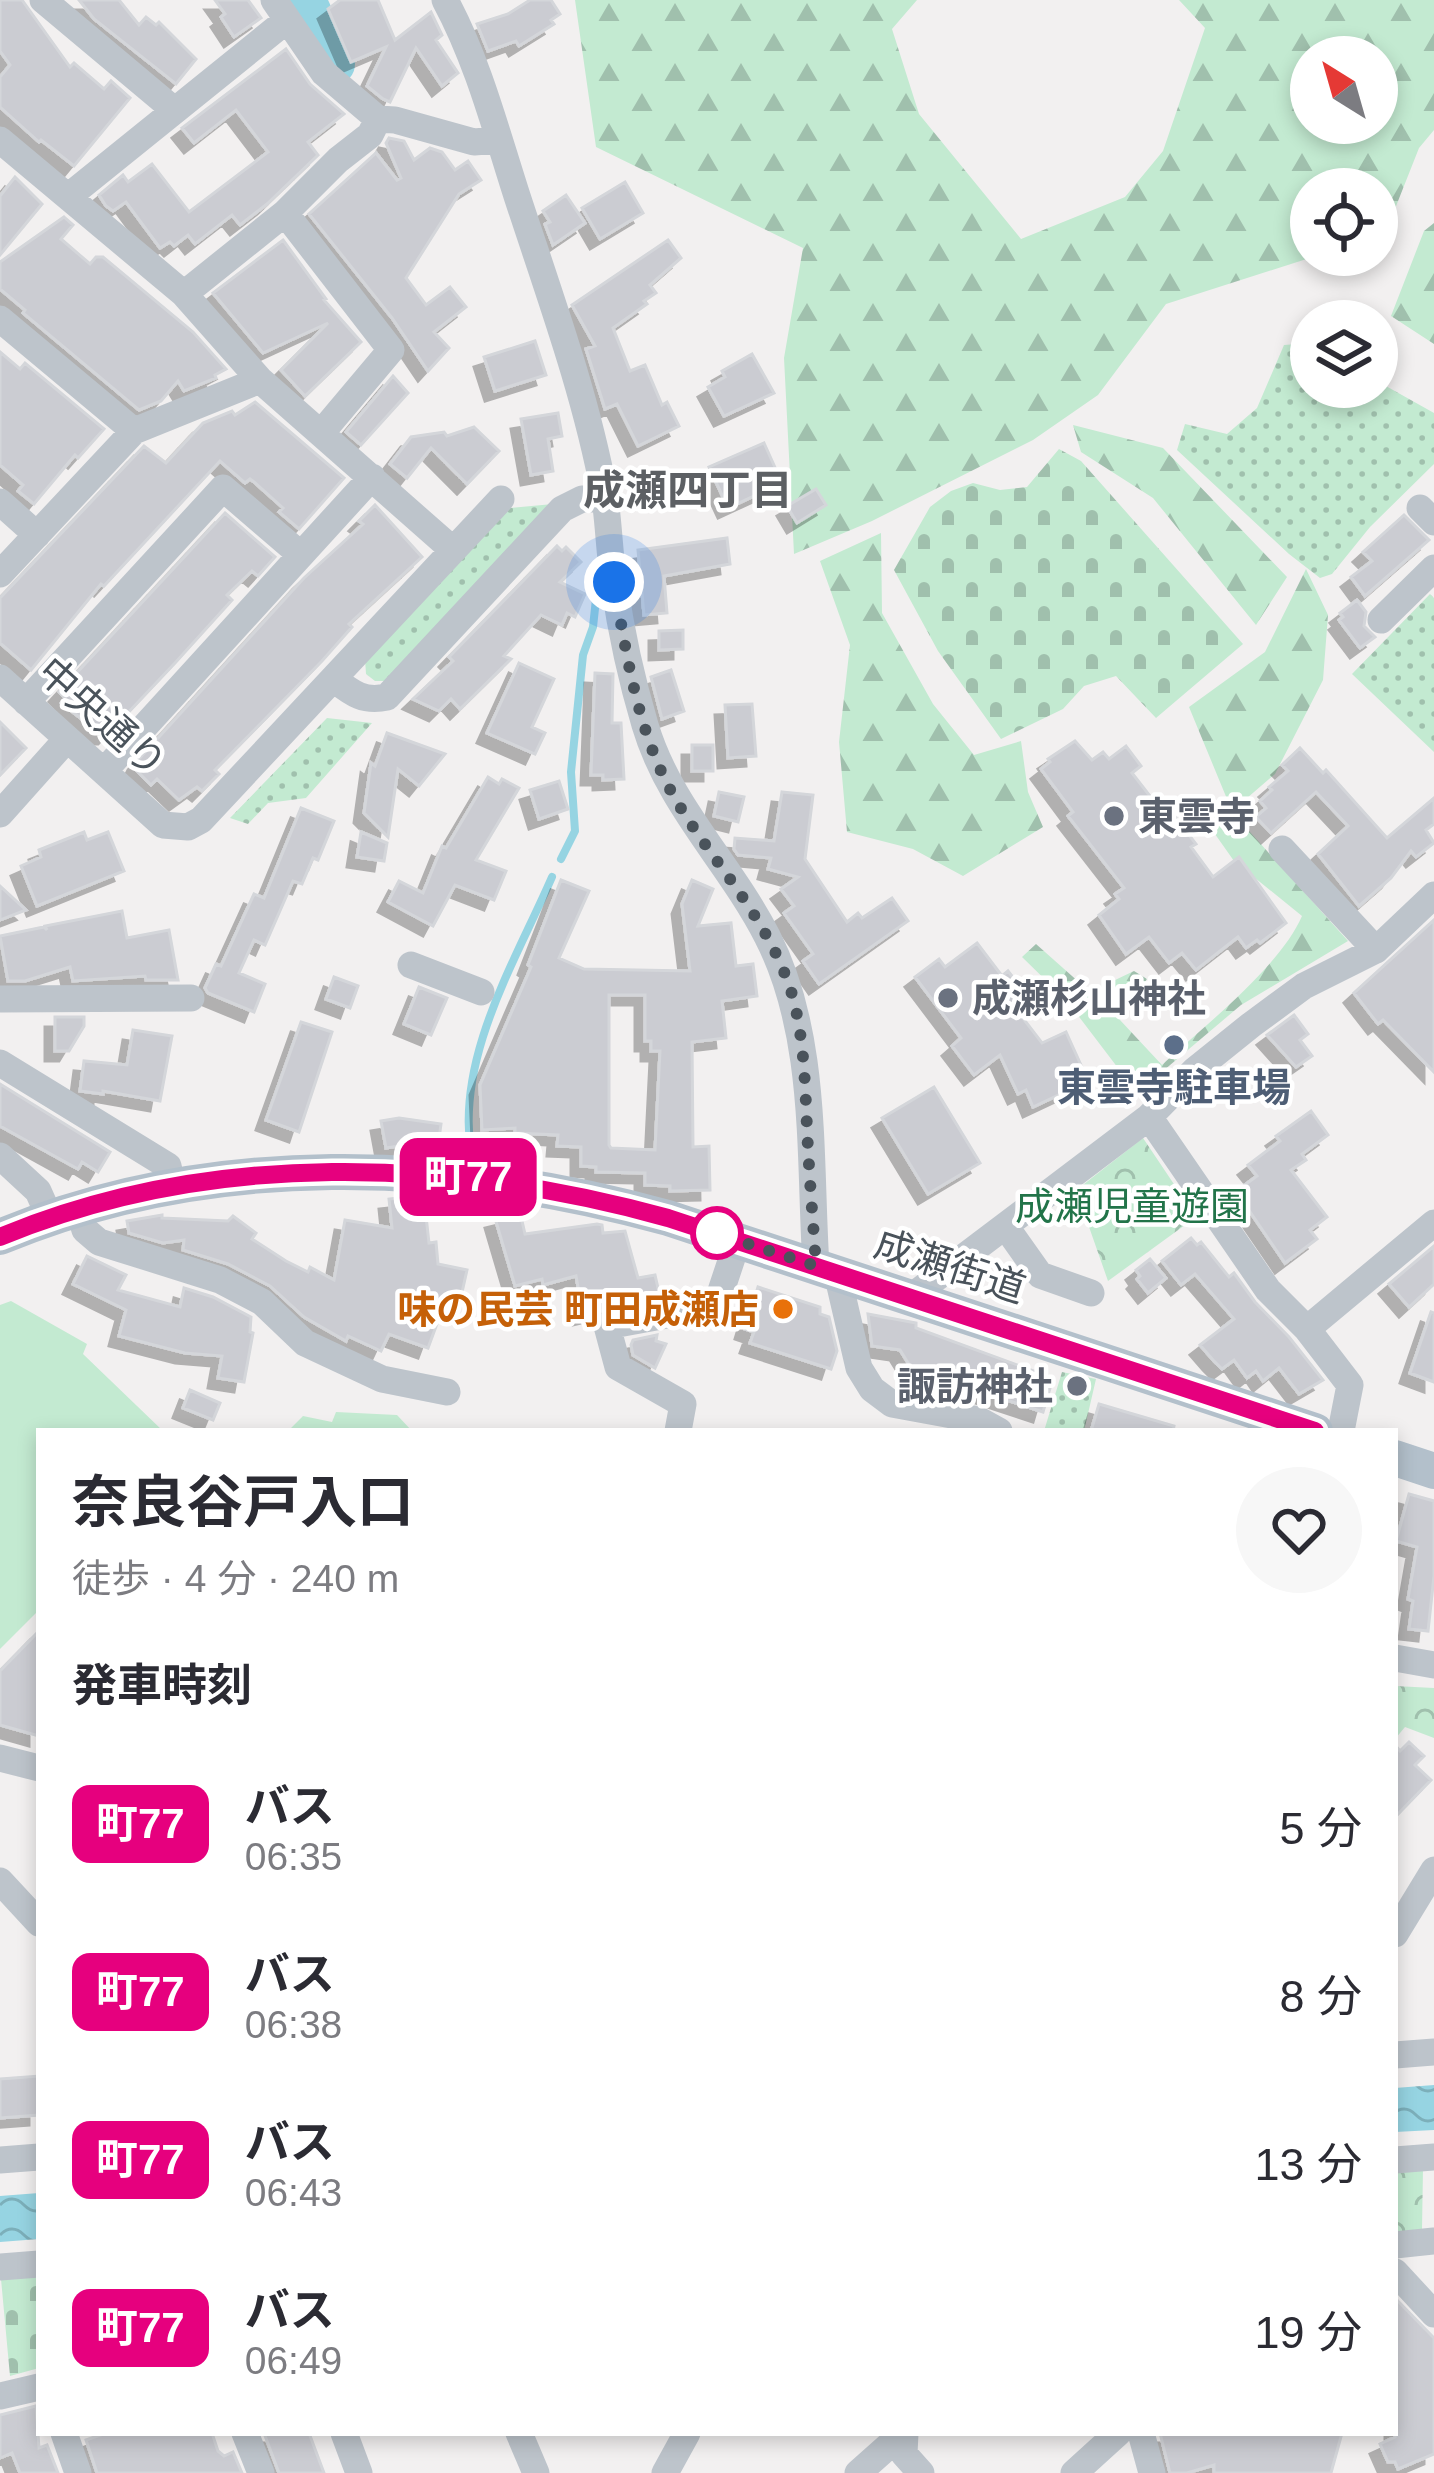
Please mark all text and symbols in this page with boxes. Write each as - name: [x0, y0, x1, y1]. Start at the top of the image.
- north arrow: [1290, 36, 1398, 144]
- map controls: [1290, 36, 1398, 408]
- button: locate: [1290, 168, 1398, 276]
- button: layers: [1290, 300, 1398, 408]
- district label: 成瀬四丁目: [583, 467, 793, 514]
- your location: [584, 552, 644, 612]
- street label: 中央通り: [30, 649, 174, 785]
- place label: 東雲寺: [1138, 795, 1255, 838]
- marker: 東雲寺: [1101, 803, 1127, 829]
- place label: 成瀬杉山神社: [972, 977, 1206, 1020]
- marker: 成瀬杉山神社: [935, 985, 961, 1011]
- marker: 東雲寺駐車場: [1161, 1032, 1187, 1058]
- place label: 東雲寺駐車場: [1057, 1066, 1291, 1109]
- line badge: 町77: [399, 1138, 537, 1216]
- text: 町77: [424, 1153, 512, 1200]
- park label: 成瀬児童遊園: [1015, 1185, 1249, 1228]
- unlabelled marker: [692, 1208, 742, 1258]
- street label: 成瀬街道: [869, 1221, 1031, 1311]
- place label: 味の民芸 町田成瀬店: [397, 1288, 759, 1331]
- marker: 味の民芸 町田成瀬店: [770, 1296, 796, 1322]
- place label: 諏訪神社: [897, 1365, 1053, 1408]
- marker: 諏訪神社: [1064, 1373, 1090, 1399]
- button: heart: [1236, 1467, 1362, 1593]
- text: 奈良谷戸入口: [72, 1470, 414, 1534]
- text: 徒歩 · 4 分 · 240 m: [72, 1557, 399, 1600]
- text: 発車時刻: [72, 1660, 252, 1711]
- text: バス: [245, 1781, 335, 1832]
- text: 町77: [96, 1800, 185, 1847]
- text: 5 分: [1279, 1803, 1362, 1854]
- text: 06:35: [245, 1835, 342, 1878]
- text: バス: [245, 1949, 335, 2000]
- text: 町77: [96, 1968, 185, 2015]
- text: 8 分: [1279, 1971, 1362, 2022]
- text: 06:38: [245, 2003, 342, 2046]
- text: バス: [245, 2117, 335, 2168]
- text: 町77: [96, 2136, 185, 2183]
- text: 13 分: [1254, 2139, 1362, 2190]
- text: 06:43: [245, 2171, 342, 2214]
- text: バス: [245, 2285, 335, 2336]
- text: 町77: [96, 2304, 185, 2351]
- text: 19 分: [1254, 2307, 1362, 2358]
- text: 06:49: [245, 2339, 342, 2382]

